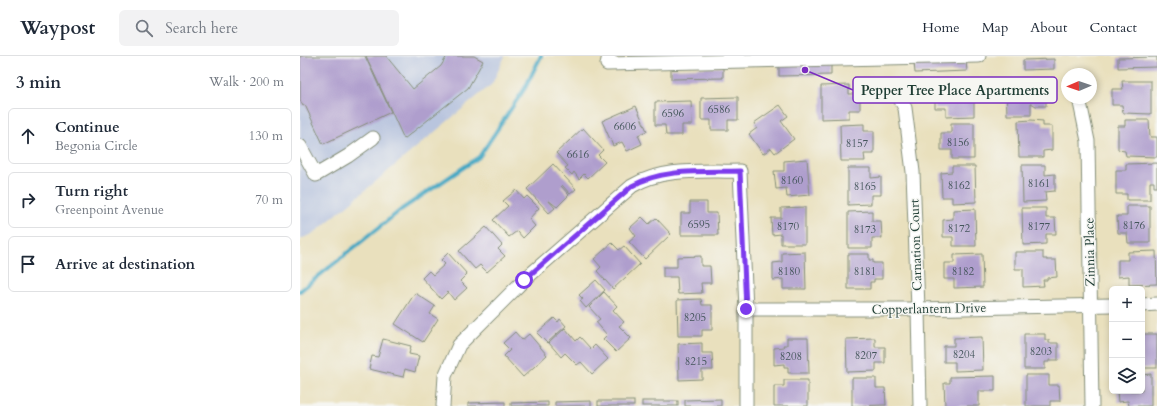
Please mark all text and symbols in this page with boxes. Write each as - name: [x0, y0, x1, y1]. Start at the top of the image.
- search box: [119, 10, 399, 46]
- text: Waypost: [20, 15, 95, 41]
- icon: search: [133, 17, 155, 39]
- text: Search here: [165, 18, 238, 38]
- text: Home: [922, 18, 960, 37]
- text: Map: [982, 18, 1008, 37]
- text: About: [1030, 18, 1067, 37]
- text: Contact: [1089, 18, 1137, 37]
- north arrow: [1061, 68, 1097, 104]
- text: 3 min: [16, 71, 61, 94]
- text: Walk · 200 m: [209, 73, 284, 91]
- callout: Pepper Tree Place Apartments: [853, 77, 1057, 103]
- text: Pepper Tree Place Apartments: [861, 81, 1049, 100]
- house number: 6586: [708, 102, 731, 117]
- house number: 6596: [662, 106, 685, 121]
- text: Continue: [55, 117, 120, 137]
- house number: 6606: [614, 119, 637, 134]
- icon: ahead: [17, 125, 39, 147]
- text: 130 m: [249, 127, 283, 145]
- house number: 8156: [947, 135, 970, 150]
- house number: 8157: [846, 136, 869, 151]
- text: Begonia Circle: [55, 137, 138, 155]
- house number: 6616: [567, 147, 590, 162]
- house number: 8160: [781, 173, 804, 188]
- house number: 8161: [1028, 176, 1050, 191]
- house number: 8162: [948, 178, 971, 193]
- house number: 8165: [854, 179, 876, 194]
- text: Turn right: [55, 181, 128, 201]
- icon: right: [17, 189, 39, 211]
- text: 70 m: [255, 191, 283, 209]
- street label: Carnation Court: [905, 199, 927, 291]
- text: Greenpoint Avenue: [55, 201, 164, 219]
- house number: 6595: [688, 217, 710, 232]
- street label: Zinnia Place: [1080, 217, 1100, 287]
- house number: 8176: [1123, 218, 1146, 233]
- house number: 8170: [777, 219, 800, 234]
- house number: 8177: [1028, 219, 1051, 234]
- house number: 8172: [948, 221, 971, 236]
- house number: 8173: [854, 222, 877, 237]
- icon: arrive: [17, 253, 39, 275]
- text: Arrive at destination: [55, 254, 195, 274]
- house number: 8180: [778, 264, 801, 279]
- house number: 8181: [854, 264, 876, 279]
- house number: 8182: [952, 264, 975, 279]
- route start: [515, 271, 533, 289]
- map controls: [1109, 286, 1145, 394]
- button: +: [1109, 286, 1145, 322]
- street label: Copperlantern Drive: [871, 299, 987, 319]
- route end: [737, 300, 755, 318]
- house number: 8205: [684, 310, 706, 325]
- button: −: [1109, 322, 1145, 358]
- house number: 8203: [1030, 344, 1053, 359]
- house number: 8204: [953, 347, 976, 362]
- house number: 8207: [855, 348, 878, 363]
- house number: 8208: [780, 349, 802, 364]
- house number: 8215: [685, 354, 707, 369]
- button: layers: [1109, 358, 1145, 394]

